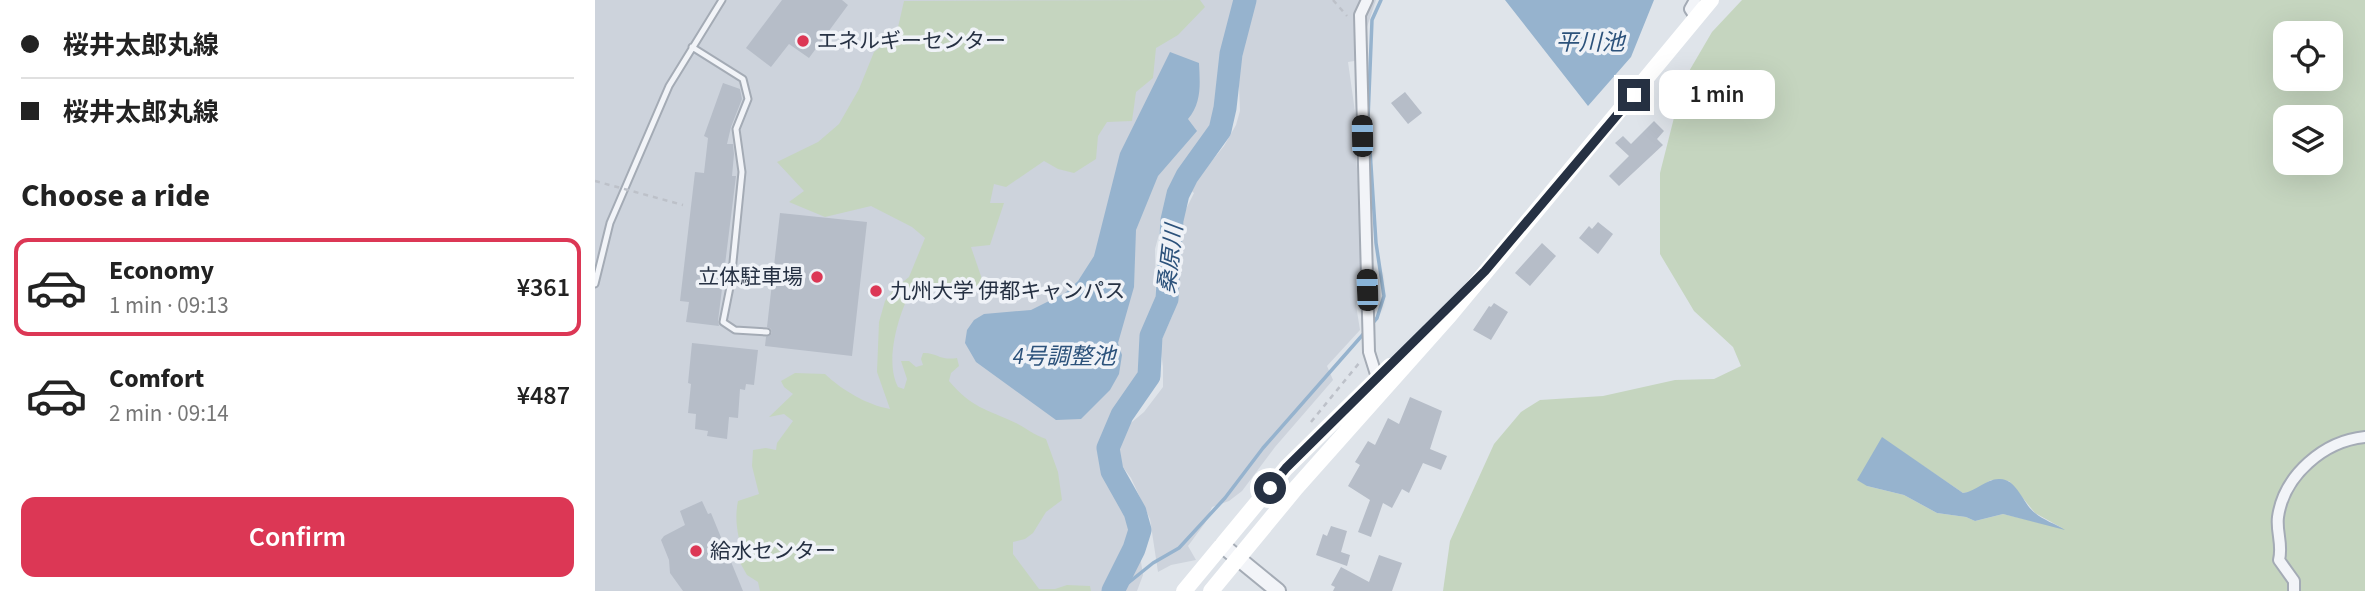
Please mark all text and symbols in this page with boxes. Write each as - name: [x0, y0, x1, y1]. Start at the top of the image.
- map controls: [2273, 21, 2343, 175]
- button: locate: [2273, 21, 2343, 91]
- place label: エネルギーセンター: [817, 26, 1006, 56]
- water label: 平川池: [1556, 26, 1627, 59]
- text: 桜井太郎丸線: [63, 27, 219, 64]
- marker: エネルギーセンター: [795, 33, 811, 49]
- callout: 1 min: [1659, 70, 1774, 119]
- text: 1 min: [1690, 78, 1744, 111]
- route end: [1618, 79, 1650, 111]
- text: 桜井太郎丸線: [63, 94, 219, 131]
- button: layers: [2273, 105, 2343, 175]
- car: [1352, 115, 1373, 157]
- text: Choose a ride: [21, 173, 210, 219]
- water label: 桑原川: [1150, 220, 1191, 295]
- text: Economy: [109, 252, 214, 289]
- icon: car: [25, 256, 88, 319]
- place label: 立体駐車場: [698, 262, 803, 292]
- text: ¥361: [517, 269, 570, 306]
- marker: 立体駐車場: [809, 269, 825, 285]
- car: [1356, 269, 1379, 311]
- place label: 九州大学 伊都キャンパス: [890, 276, 1125, 306]
- marker: 九州大学 伊都キャンパス: [868, 283, 884, 299]
- text: 1 min · 09:13: [109, 289, 229, 322]
- water label: 4号調整池: [1012, 340, 1118, 373]
- text: Comfort: [109, 360, 204, 397]
- icon: car: [25, 364, 88, 427]
- text: ¥487: [517, 377, 570, 414]
- text: 2 min · 09:14: [109, 397, 229, 430]
- route start: [1254, 472, 1286, 504]
- button: Confirm: [21, 497, 574, 577]
- place label: 給水センター: [710, 536, 836, 566]
- marker: 給水センター: [688, 543, 704, 559]

